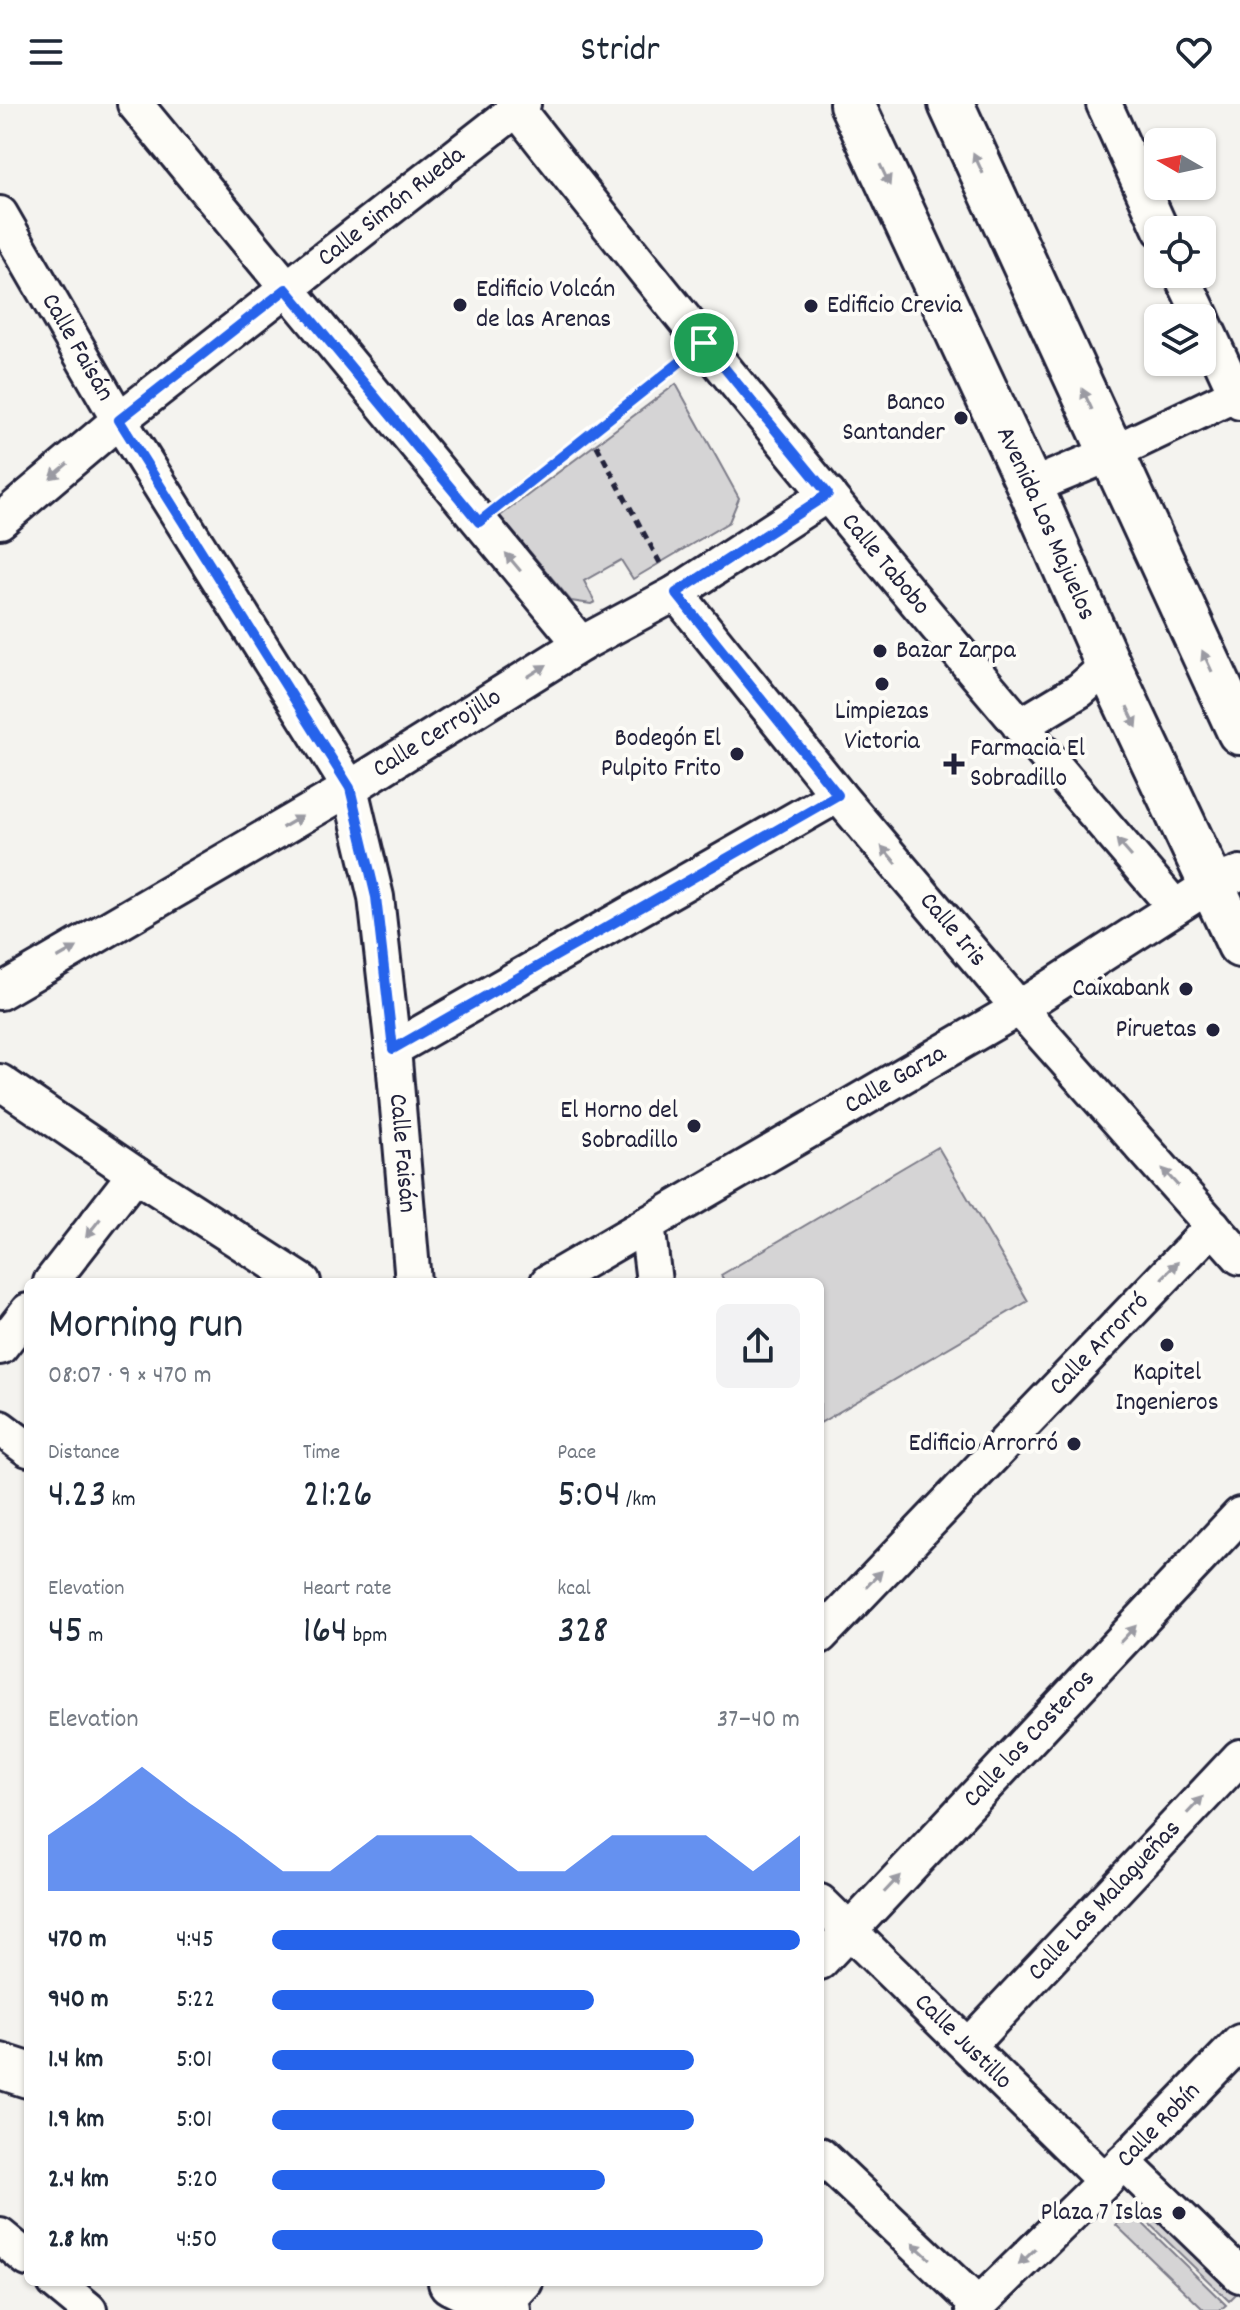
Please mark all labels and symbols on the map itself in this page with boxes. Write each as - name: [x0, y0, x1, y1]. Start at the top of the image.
- north arrow: [1144, 128, 1216, 200]
- street label: Calle Simón Rueda: [310, 137, 474, 276]
- one-way arrow: [971, 152, 985, 175]
- one-way arrow: [878, 163, 892, 186]
- place label: Edificio Volcán de las Arenas: [476, 272, 615, 339]
- street label: Calle Faisán: [31, 286, 123, 408]
- place label: Edificio Crevia: [827, 288, 963, 325]
- marker: Edificio Volcán de las Arenas: [451, 296, 469, 314]
- marker: Edificio Crevia: [802, 297, 820, 315]
- pin: [670, 309, 738, 377]
- place label: Banco Santander: [842, 385, 945, 452]
- one-way arrow: [1081, 388, 1094, 411]
- marker: Banco Santander: [952, 409, 970, 427]
- street label: Avenida Los Majuelos: [986, 421, 1105, 626]
- one-way arrow: [50, 461, 69, 479]
- street label: Calle Tabobo: [832, 505, 939, 624]
- one-way arrow: [505, 553, 522, 573]
- place label: Bazar Zarpa: [896, 633, 1016, 670]
- marker: Bazar Zarpa: [871, 642, 889, 660]
- one-way arrow: [1201, 649, 1214, 673]
- one-way arrow: [526, 664, 549, 679]
- marker: Limpiezas Victoria: [873, 675, 891, 693]
- street label: Calle Cerrojillo: [366, 679, 509, 788]
- place label: Limpiezas Victoria: [835, 694, 929, 761]
- one-way arrow: [1125, 705, 1139, 729]
- place label: Bodegón El Pulpito Frito: [601, 721, 721, 788]
- place label: Farmacia El Sobradillo: [970, 731, 1085, 798]
- marker: Bodegón El Pulpito Frito: [728, 745, 746, 763]
- marker: Farmacia El Sobradillo: [945, 755, 963, 773]
- one-way arrow: [281, 815, 303, 829]
- one-way arrow: [1116, 838, 1134, 858]
- one-way arrow: [881, 845, 898, 865]
- street label: Calle Iris: [910, 884, 995, 976]
- one-way arrow: [56, 946, 78, 960]
- place label: Caixabank: [1072, 971, 1170, 1008]
- marker: Caixabank: [1177, 980, 1195, 998]
- place label: Piruetas: [1115, 1012, 1197, 1049]
- marker: Piruetas: [1204, 1021, 1222, 1039]
- street label: Calle Garza: [838, 1035, 954, 1124]
- street label: Calle Faisán: [378, 1092, 425, 1214]
- place label: El Horno del Sobradillo: [560, 1093, 678, 1160]
- marker: El Horno del Sobradillo: [685, 1117, 703, 1135]
- one-way arrow: [1161, 1168, 1179, 1187]
- one-way arrow: [85, 1218, 102, 1238]
- one-way arrow: [1161, 1261, 1179, 1280]
- street label: Calle Arrorró: [1041, 1284, 1158, 1404]
- marker: Kapitel Ingenieros: [1158, 1336, 1176, 1354]
- place label: Kapitel Ingenieros: [1115, 1355, 1219, 1422]
- place label: Edificio Arrorró: [909, 1426, 1058, 1463]
- marker: Edificio Arrorró: [1065, 1435, 1083, 1453]
- one-way arrow: [864, 1570, 883, 1589]
- one-way arrow: [1119, 1624, 1137, 1643]
- street label: Calle los Costeros: [955, 1661, 1104, 1817]
- one-way arrow: [1185, 1796, 1204, 1815]
- street label: Calle Las Malagueñas: [1019, 1812, 1190, 1990]
- one-way arrow: [882, 1875, 901, 1894]
- street label: Calle Justillo: [905, 1985, 1020, 2099]
- street label: Calle Robín: [1108, 2074, 1210, 2177]
- place label: Plaza 7 Islas: [1041, 2195, 1163, 2232]
- marker: Plaza 7 Islas: [1170, 2204, 1188, 2222]
- one-way arrow: [912, 2242, 931, 2260]
- one-way arrow: [1018, 2247, 1037, 2265]

